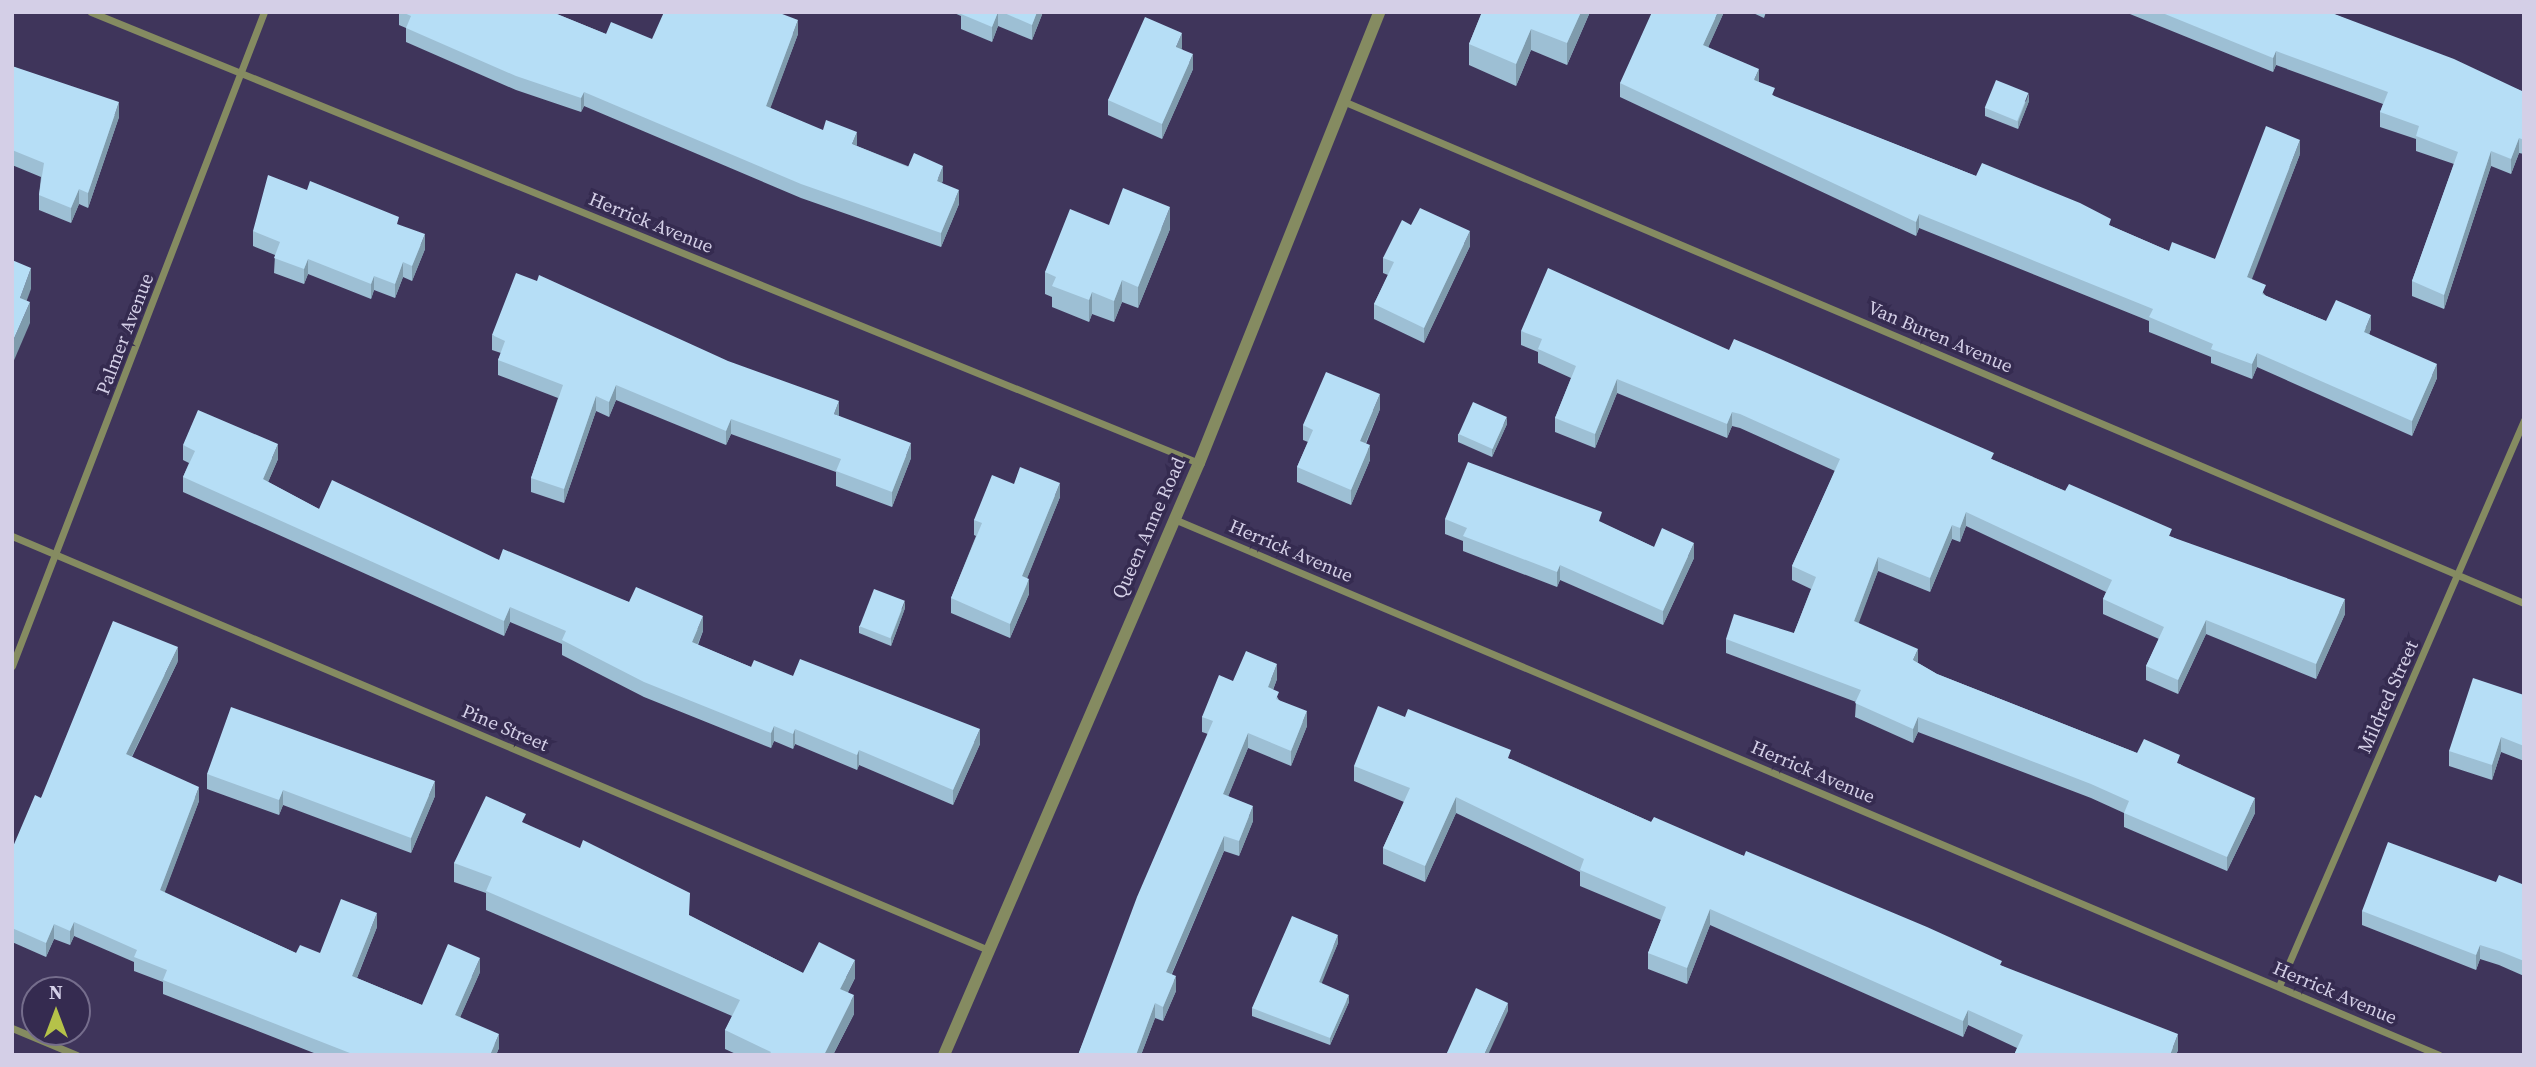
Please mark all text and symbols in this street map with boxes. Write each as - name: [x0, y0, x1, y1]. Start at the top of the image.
- street label: Herrick Avenue: [585, 188, 717, 258]
- street label: Palmer Avenue: [91, 270, 159, 398]
- street label: Van Buren Avenue: [1864, 296, 2016, 378]
- street label: Queen Anne Road: [1108, 454, 1190, 602]
- street label: Herrick Avenue: [1226, 515, 1356, 587]
- street label: Mildred Street: [2353, 637, 2423, 757]
- street label: Pine Street: [458, 700, 552, 756]
- street label: Herrick Avenue: [1748, 736, 1878, 808]
- street label: Herrick Avenue: [2270, 957, 2400, 1029]
- north arrow: [21, 976, 91, 1046]
- text: N: [49, 979, 63, 1005]

